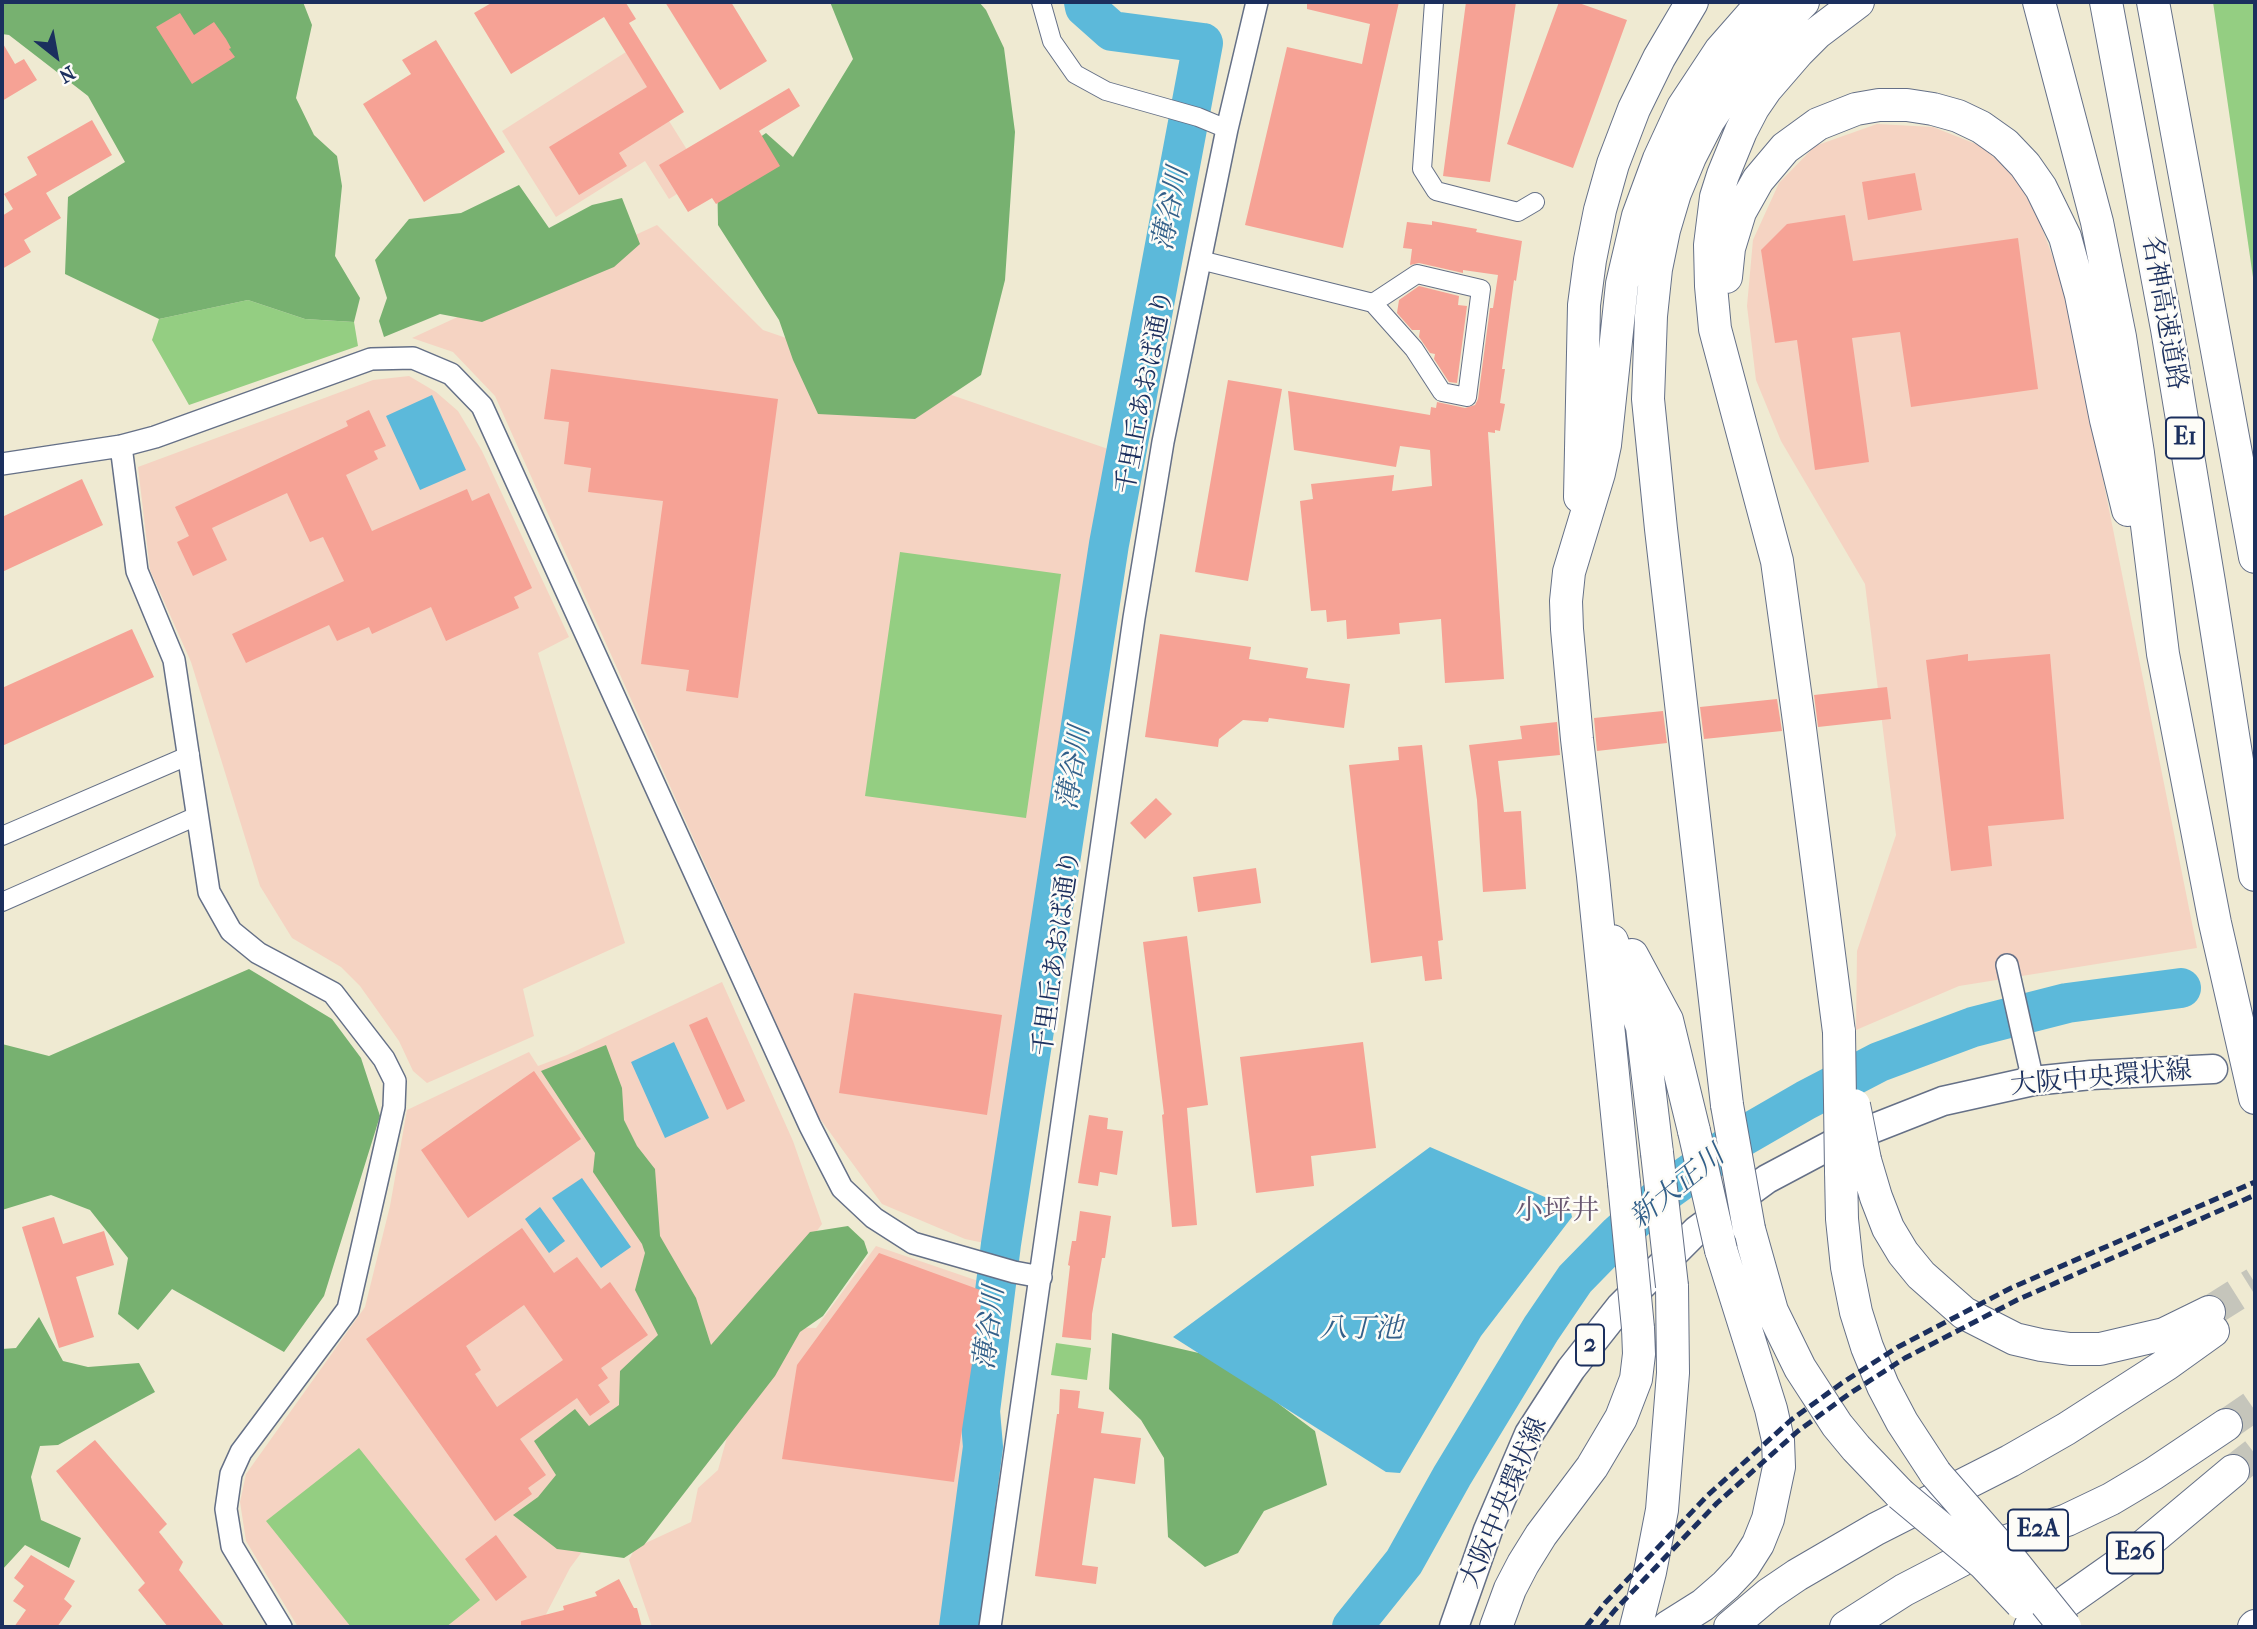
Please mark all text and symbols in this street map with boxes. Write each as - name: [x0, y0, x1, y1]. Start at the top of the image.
- north arrow: [21, 21, 91, 91]
- text: N: [55, 61, 79, 87]
- water label: 薄谷川: [1147, 165, 1197, 253]
- street label: 名神高速道路: [2134, 233, 2192, 393]
- street label: 千里丘あおば通り: [1111, 287, 1181, 497]
- road number: E1: [2166, 418, 2204, 458]
- water label: 薄谷川: [1052, 724, 1098, 812]
- street label: 千里丘あおば通り: [1028, 848, 1088, 1058]
- street label: 大阪中央環状線: [2009, 1056, 2193, 1102]
- water label: 新大正川: [1624, 1140, 1732, 1236]
- district label: 小坪井: [1515, 1195, 1599, 1229]
- water label: 薄谷川: [969, 1284, 1013, 1372]
- water label: 八丁池: [1319, 1313, 1403, 1347]
- road number: 2: [1576, 1324, 1604, 1366]
- street label: 大阪中央環状線: [1455, 1413, 1555, 1593]
- road number: E2A: [2008, 1510, 2068, 1550]
- road number: E26: [2107, 1532, 2163, 1574]

